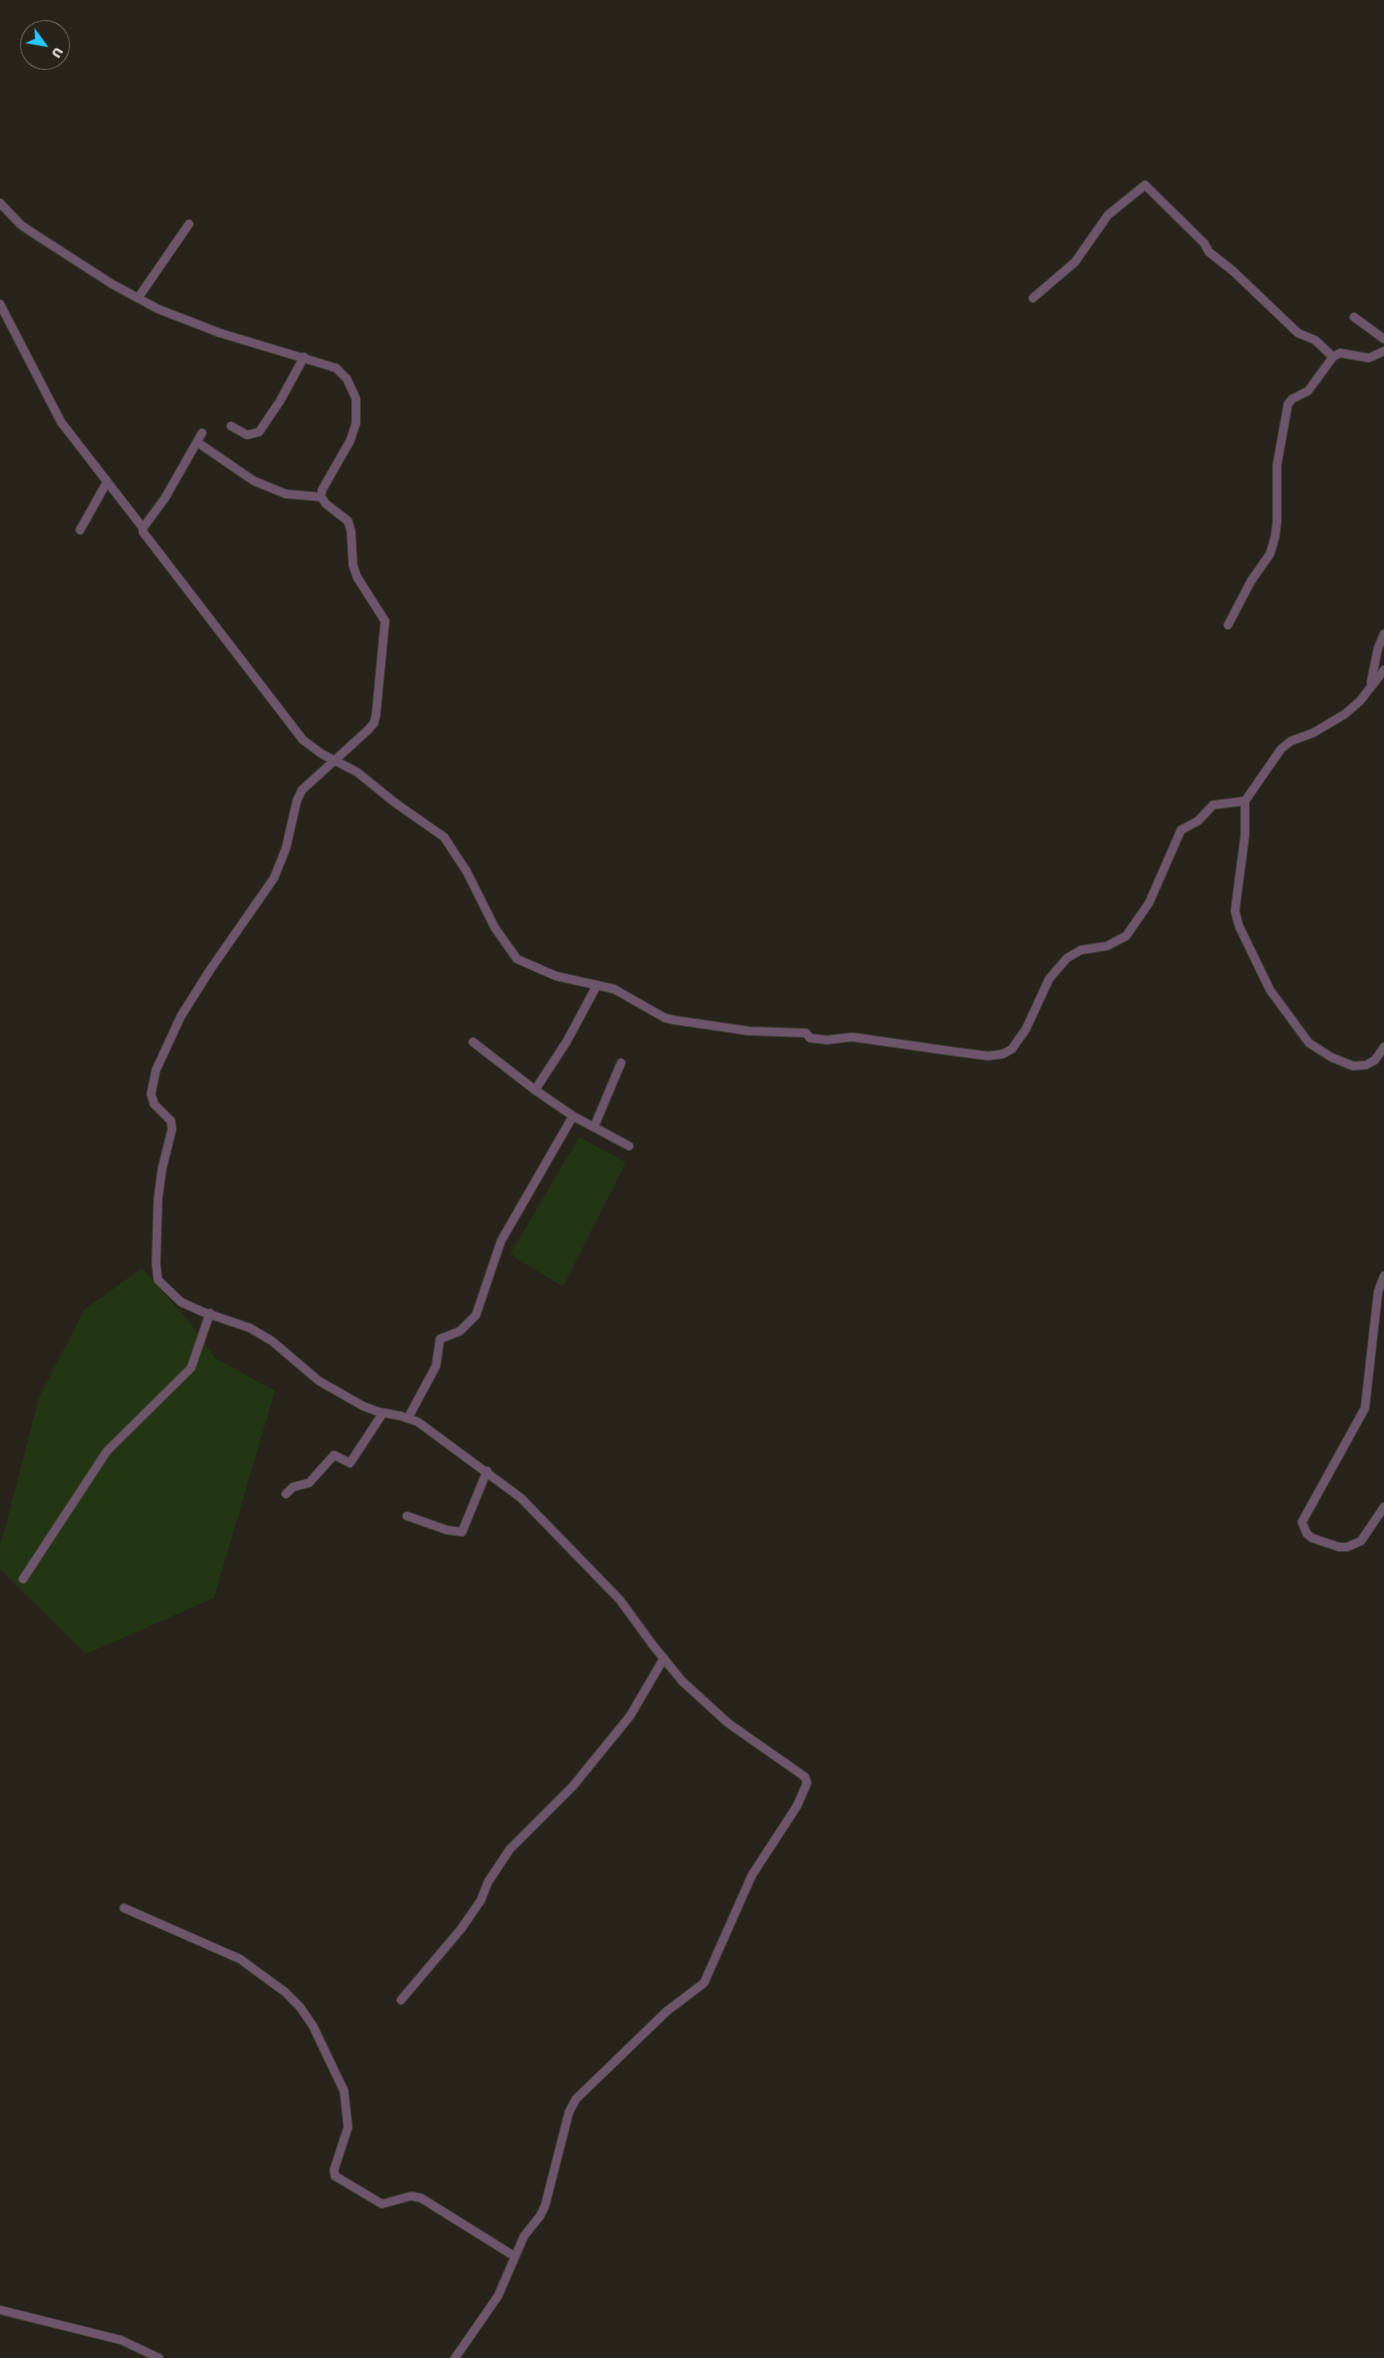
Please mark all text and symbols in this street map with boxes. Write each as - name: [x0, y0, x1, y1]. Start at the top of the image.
- north arrow: [20, 20, 70, 70]
- text: U: [48, 44, 67, 61]

